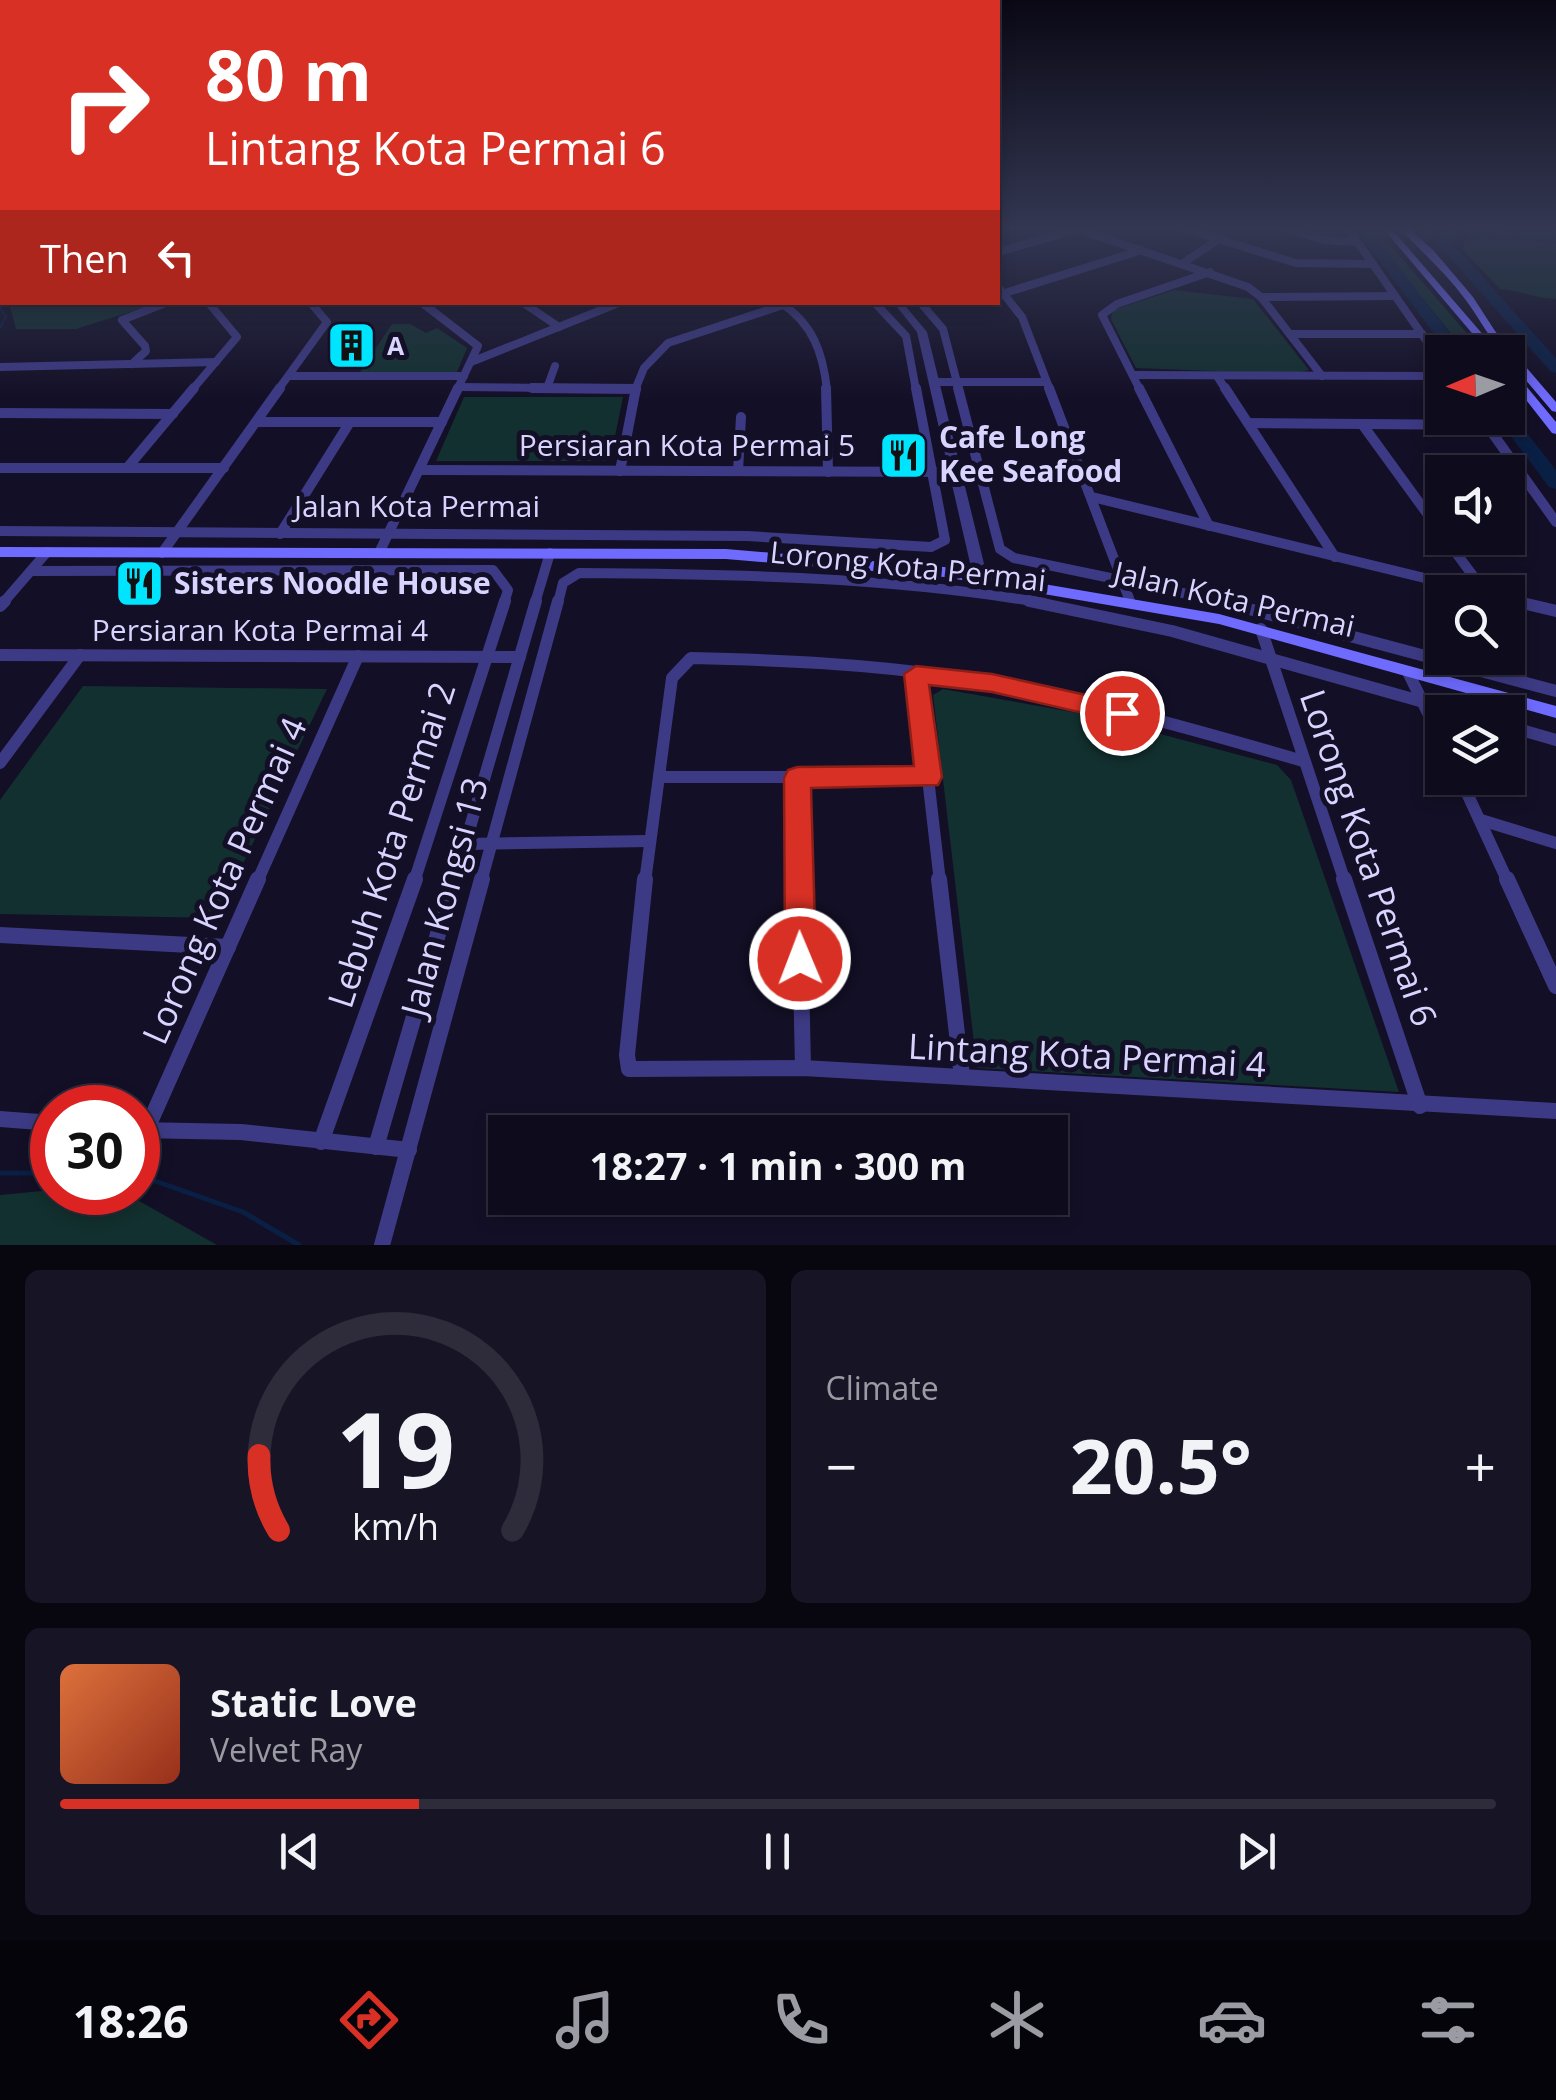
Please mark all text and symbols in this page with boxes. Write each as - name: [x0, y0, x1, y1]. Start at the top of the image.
- text: 80 m: [205, 26, 372, 122]
- icon: right: [40, 40, 170, 170]
- text: Lintang Kota Permai 6: [205, 117, 666, 178]
- icon: left: [149, 230, 204, 285]
- text: Then: [40, 232, 129, 284]
- building icon: A: [326, 320, 378, 372]
- place label: A: [387, 328, 405, 362]
- north arrow: [1425, 335, 1525, 435]
- map controls: [1425, 335, 1525, 795]
- place label: Cafe Long Kee Seafood: [939, 416, 1122, 491]
- street label: Persiaran Kota Permai 5: [519, 424, 855, 465]
- restaurant icon: Cafe Long Kee Seafood: [878, 429, 930, 481]
- button: sound: [1425, 455, 1525, 555]
- street label: Jalan Kota Permai: [291, 485, 540, 526]
- street label: Lorong Kota Permai: [768, 531, 1048, 600]
- street label: Jalan Kota Permai: [1107, 550, 1359, 646]
- restaurant icon: Sisters Noodle House: [113, 558, 165, 610]
- place label: Sisters Noodle House: [174, 562, 491, 603]
- button: search: [1425, 575, 1525, 675]
- street label: Persiaran Kota Permai 4: [92, 609, 428, 650]
- pin: [1080, 671, 1165, 756]
- street label: Lebuh Kota Permai 2: [316, 676, 465, 1013]
- street label: Lorong Kota Permai 6: [1290, 683, 1449, 1032]
- icon: arrive: [1095, 686, 1150, 741]
- button: layers: [1425, 695, 1525, 795]
- street label: Lorong Kota Permai 4: [130, 710, 317, 1051]
- street label: Jalan Kongsi 13: [388, 772, 498, 1024]
- position arrow: [748, 907, 852, 1011]
- street label: Lintang Kota Permai 4: [907, 1022, 1267, 1087]
- speed limit sign: 30: [30, 1085, 160, 1215]
- text: 18:27 · 1 min · 300 m: [590, 1139, 966, 1191]
- text: Climate: [826, 1366, 939, 1409]
- text: 19: [336, 1377, 455, 1518]
- text: 20.5°: [1070, 1414, 1252, 1516]
- text: −: [826, 1428, 857, 1503]
- text: +: [1465, 1428, 1496, 1503]
- text: km/h: [352, 1502, 439, 1550]
- text: Static Love: [210, 1676, 417, 1728]
- text: Velvet Ray: [210, 1728, 362, 1771]
- icon: previous: [272, 1824, 327, 1879]
- icon: pause: [750, 1824, 805, 1879]
- icon: next: [1229, 1824, 1284, 1879]
- icon: directions: [334, 1985, 404, 2055]
- icon: music: [550, 1985, 620, 2055]
- icon: phone: [766, 1985, 836, 2055]
- icon: climate: [982, 1985, 1052, 2055]
- icon: car: [1197, 1985, 1267, 2055]
- icon: filters: [1413, 1985, 1483, 2055]
- text: 18:26: [73, 1990, 189, 2051]

